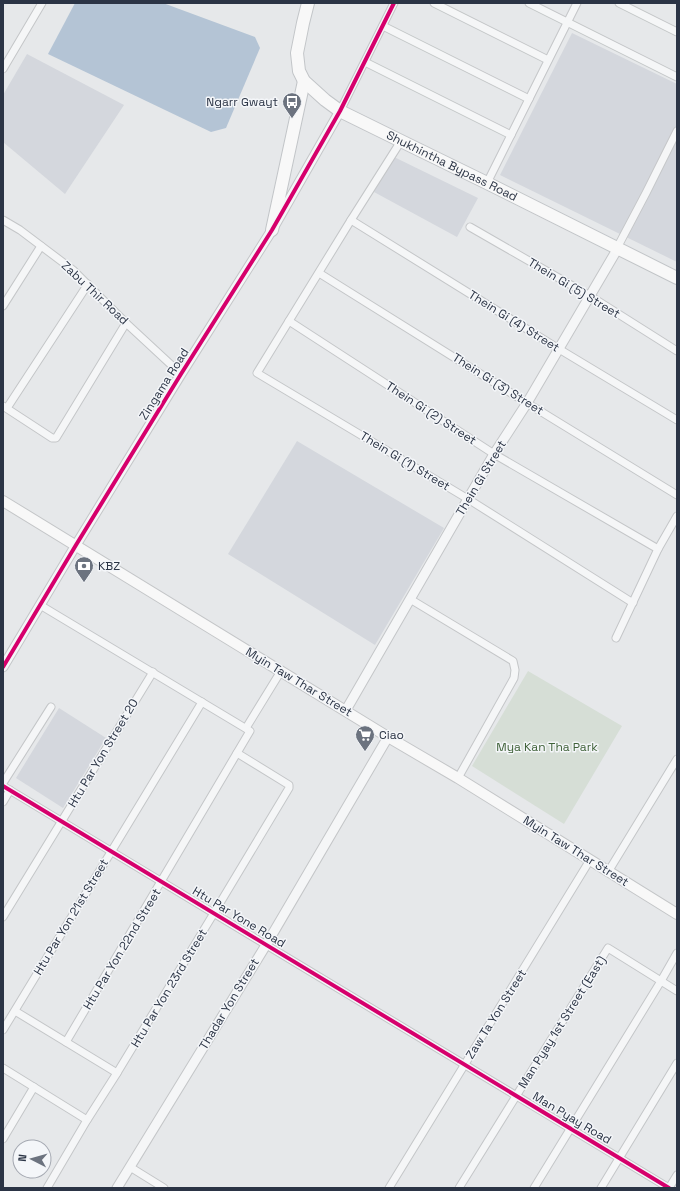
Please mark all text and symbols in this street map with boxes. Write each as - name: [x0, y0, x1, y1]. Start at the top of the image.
- bus stop icon: Ngarr Gwayt: [281, 91, 303, 119]
- place label: Ngarr Gwayt: [206, 94, 278, 110]
- street label: Shukhintha Bypass Road: [384, 127, 520, 205]
- street label: Thein Gi (5) Street: [525, 254, 623, 322]
- street label: Zabu Thir Road: [58, 258, 132, 328]
- street label: Thein Gi (4) Street: [465, 286, 563, 356]
- street label: Zingama Road: [136, 345, 192, 423]
- street label: Thein Gi (3) Street: [449, 349, 547, 419]
- street label: Thein Gi (2) Street: [383, 378, 479, 448]
- street label: Thein Gi (1) Street: [357, 428, 453, 494]
- street label: Thein Gi Street: [452, 437, 510, 519]
- bank icon: KBZ: [73, 555, 95, 583]
- place label: KBZ: [98, 558, 120, 574]
- street label: Myin Taw Thar Street: [243, 644, 355, 720]
- street label: Htu Par Yon Street 20: [64, 696, 142, 810]
- supermarket icon: Ciao: [354, 724, 376, 752]
- place label: Ciao: [379, 727, 404, 743]
- park label: Mya Kan Tha Park: [496, 739, 598, 755]
- street label: Myin Taw Thar Street: [520, 812, 632, 890]
- street label: Htu Par Yon 21st Street: [30, 856, 112, 978]
- street label: Htu Par Yone Road: [189, 883, 289, 951]
- street label: Htu Par Yon 22nd Street: [79, 885, 165, 1013]
- street label: Htu Par Yon 23rd Street: [127, 926, 211, 1050]
- street label: Man Pyay 1st Street (East): [515, 953, 609, 1091]
- street label: Thadar Yon Street: [195, 955, 263, 1053]
- street label: Zaw Ta Yon Street: [462, 966, 530, 1062]
- street label: Man Pyay Road: [530, 1088, 614, 1148]
- north arrow: [12, 1139, 52, 1179]
- text: N: [15, 1154, 29, 1162]

